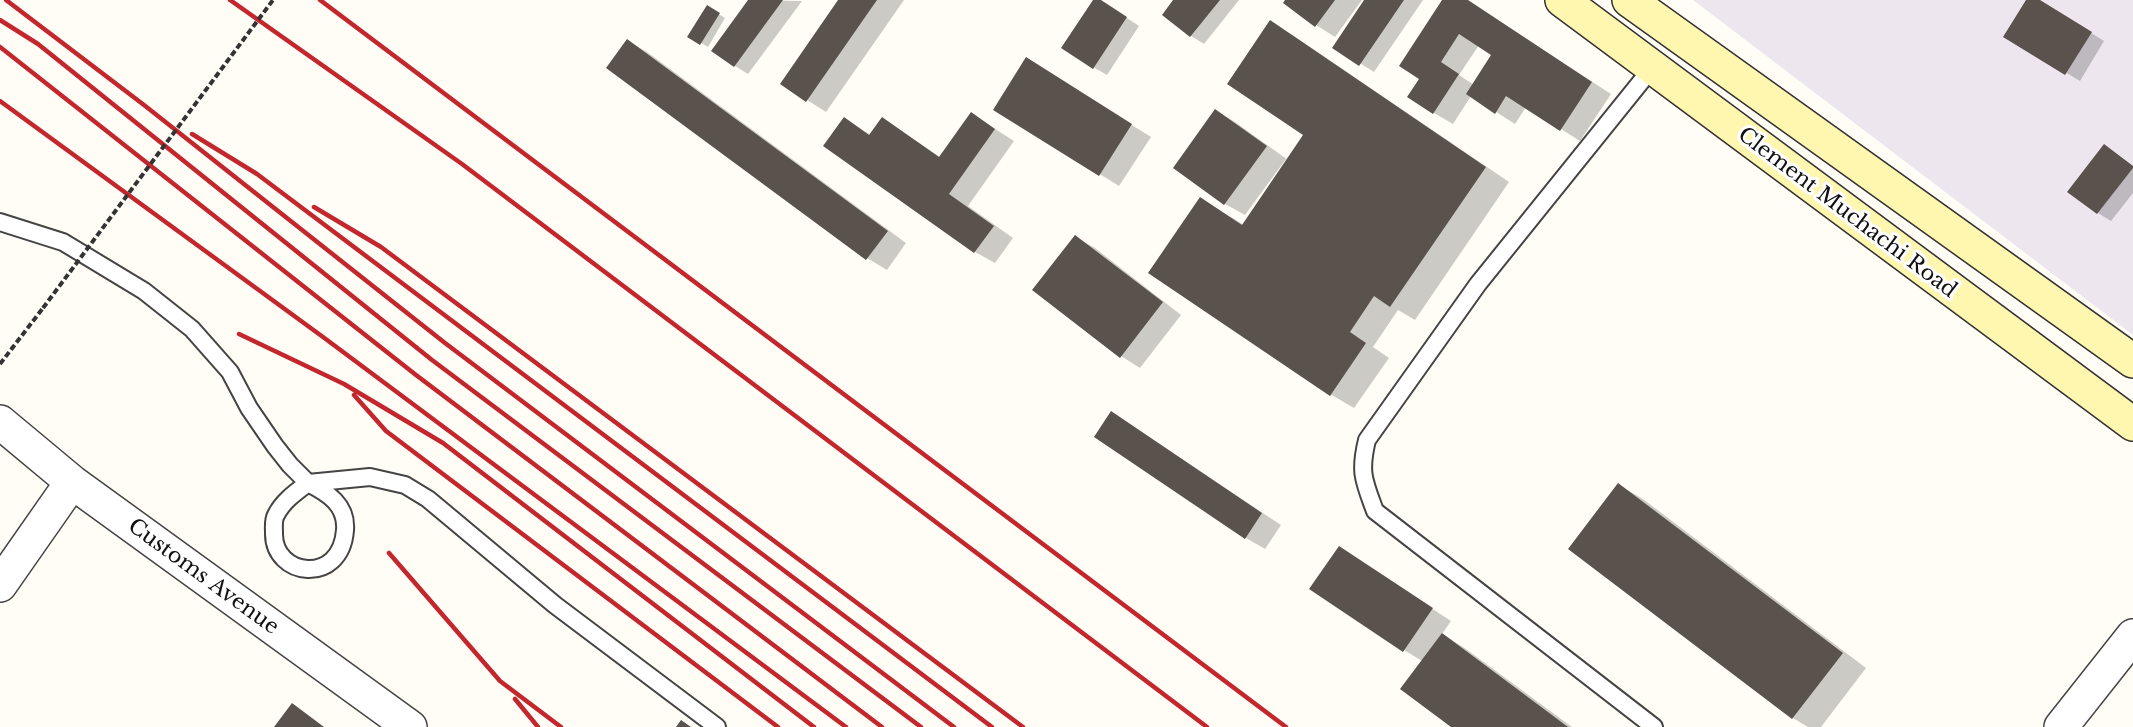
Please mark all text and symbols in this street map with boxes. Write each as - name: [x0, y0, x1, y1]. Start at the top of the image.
- street label: Clement Muchachi Road: [1733, 122, 1961, 304]
- street label: Customs Avenue: [123, 514, 283, 640]

